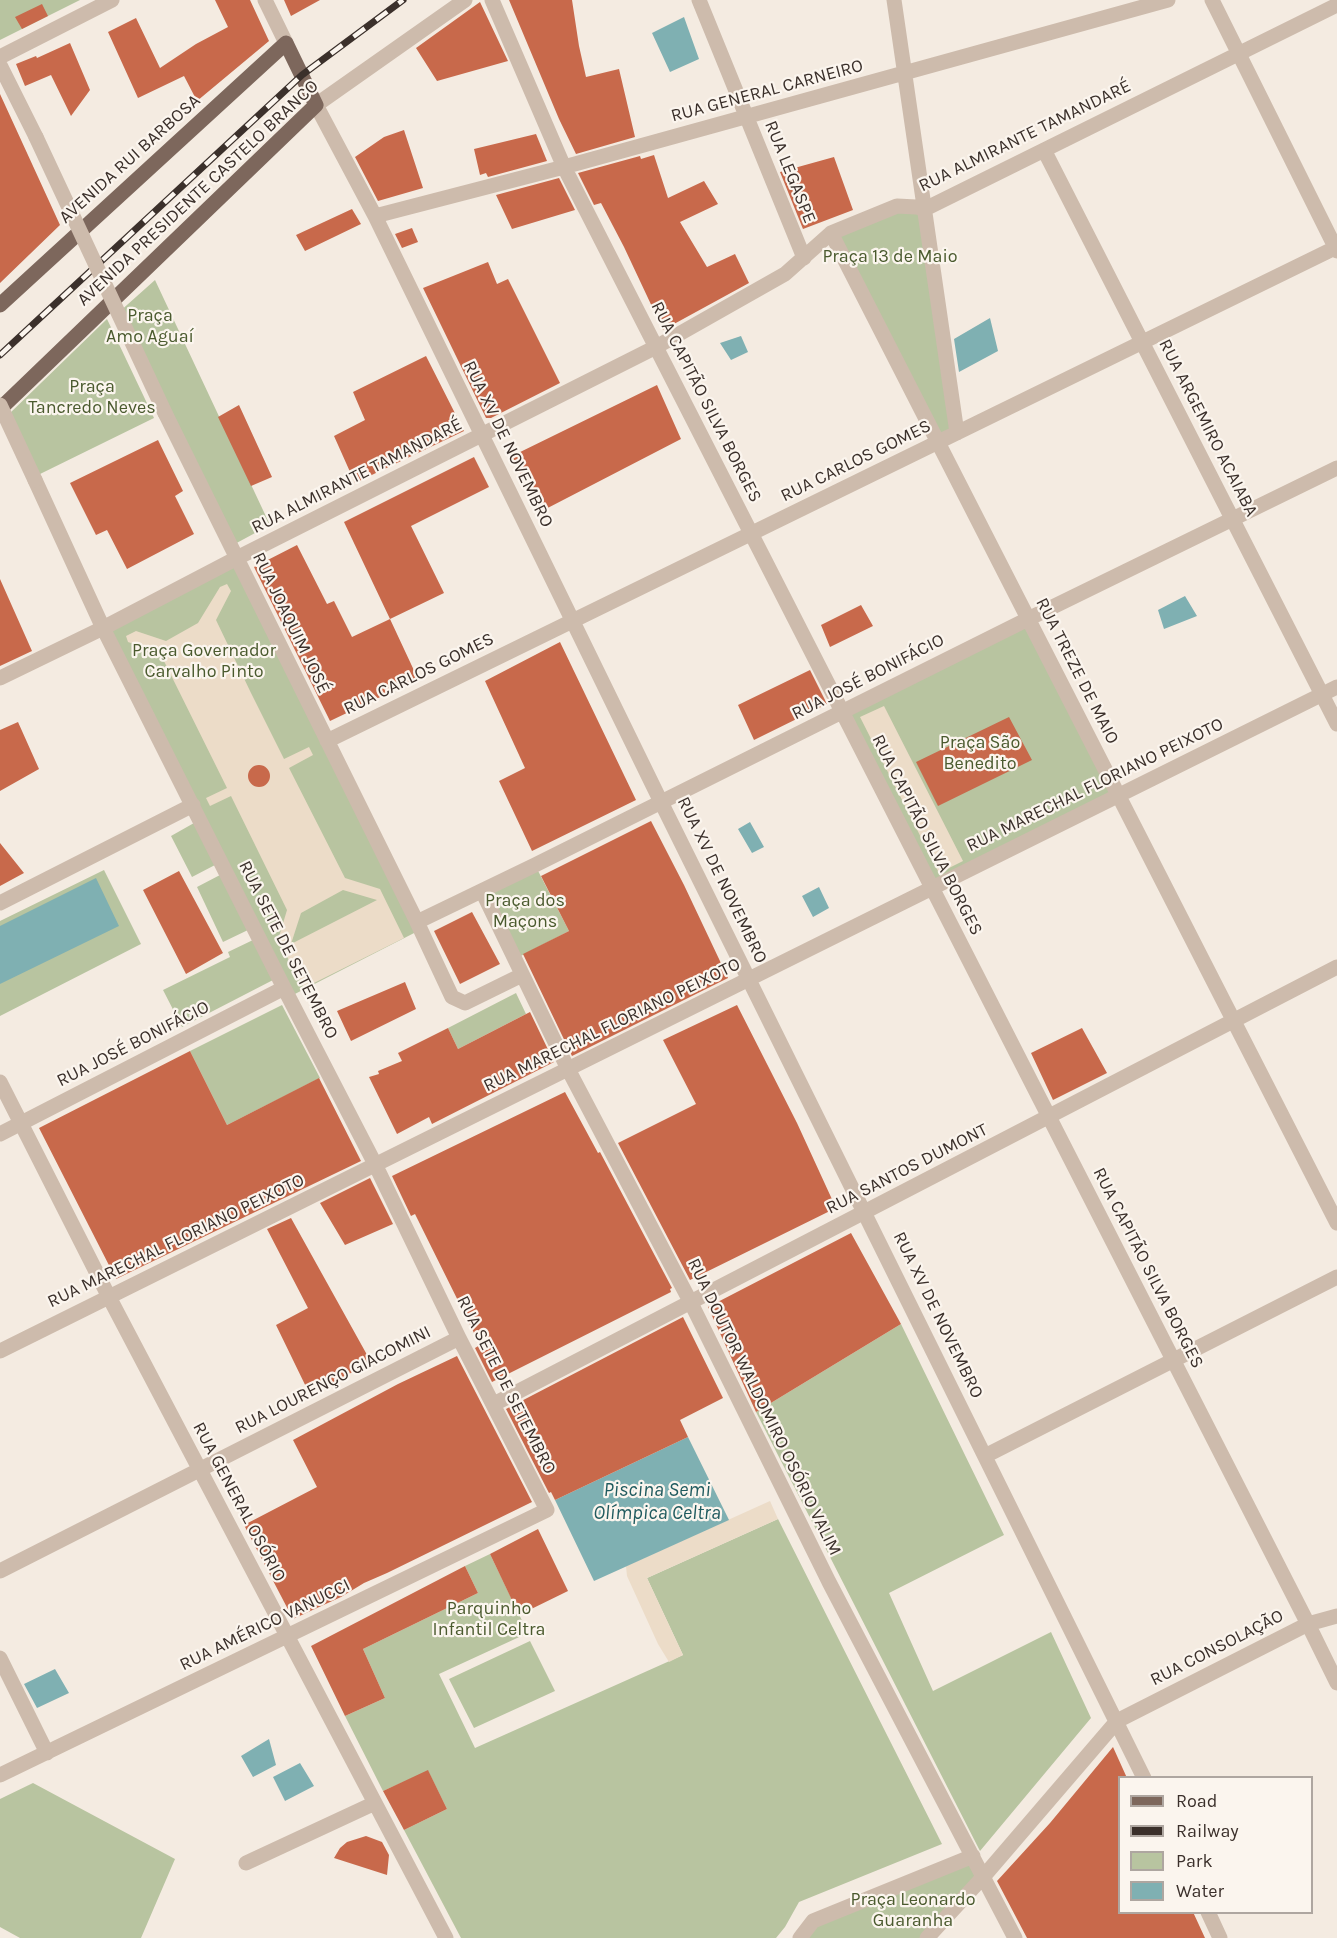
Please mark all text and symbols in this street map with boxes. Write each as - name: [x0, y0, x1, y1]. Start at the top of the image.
- street label: RUA GENERAL CARNEIRO: [669, 55, 865, 127]
- street label: AVENIDA PRESIDENTE CASTELO BRANCO: [73, 75, 323, 311]
- street label: RUA ALMIRANTE TAMANDARÉ: [915, 75, 1135, 197]
- street label: AVENIDA RUI BARBOSA: [55, 90, 205, 228]
- street label: RUA LEGASPE: [760, 118, 820, 226]
- park label: Praça 13 de Maio: [822, 246, 958, 268]
- street label: RUA CAPITÃO SILVA BORGES: [646, 298, 766, 506]
- park label: Praça Amo Aguaí: [106, 305, 194, 348]
- street label: RUA ARGEMIRO ACAIABA: [1154, 336, 1262, 520]
- street label: RUA XV DE NOVEMBRO: [458, 357, 558, 531]
- park label: Praça Tancredo Neves: [28, 376, 156, 418]
- street label: RUA ALMIRANTE TAMANDARÉ: [248, 413, 466, 539]
- street label: RUA CARLOS GOMES: [777, 415, 935, 507]
- street label: RUA JOAQUIM JOSÉ: [247, 549, 335, 697]
- street label: RUA TREZE DE MAIO: [1031, 594, 1123, 748]
- street label: RUA CARLOS GOMES: [340, 628, 498, 720]
- street label: RUA JOSÉ BONIFÁCIO: [788, 629, 948, 725]
- park label: Praça Governador Carvalho Pinto: [132, 640, 276, 682]
- street label: RUA MARECHAL FLORIANO PEIXOTO: [963, 713, 1227, 857]
- street label: RUA CAPITÃO SILVA BORGES: [867, 731, 987, 939]
- park label: Praça São Benedito: [940, 732, 1020, 774]
- street label: RUA XV DE NOVEMBRO: [672, 793, 772, 967]
- street label: RUA SETE DE SETEMBRO: [234, 857, 342, 1043]
- park label: Praça dos Maçons: [485, 890, 565, 932]
- street label: RUA MARECHAL FLORIANO PEIXOTO: [480, 953, 744, 1097]
- street label: RUA JOSÉ BONIFÁCIO: [53, 996, 213, 1092]
- street label: RUA SANTOS DUMONT: [823, 1119, 991, 1219]
- street label: RUA CAPITÃO SILVA BORGES: [1088, 1164, 1208, 1372]
- street label: RUA MARECHAL FLORIANO PEIXOTO: [44, 1169, 308, 1313]
- street label: RUA XV DE NOVEMBRO: [888, 1228, 988, 1402]
- street label: RUA DOUTOR WALDOMIRO OSÓRIO VALIM: [682, 1255, 846, 1559]
- street label: RUA SETE DE SETEMBRO: [452, 1292, 560, 1478]
- street label: RUA LOURENÇO GIACOMINI: [231, 1321, 435, 1439]
- street label: RUA GENERAL OSÓRIO: [188, 1419, 290, 1585]
- water label: Piscina Semi Olímpica Celtra: [593, 1478, 721, 1525]
- street label: RUA AMÉRICO VANUCCI: [176, 1574, 354, 1676]
- park label: Parquinho Infantil Celtra: [433, 1598, 545, 1640]
- street label: RUA CONSOLAÇÃO: [1147, 1605, 1287, 1691]
- legend: [1118, 1776, 1313, 1914]
- text: Road: [1176, 1790, 1217, 1812]
- text: Railway: [1176, 1820, 1239, 1842]
- text: Park: [1176, 1850, 1213, 1872]
- text: Water: [1176, 1880, 1224, 1902]
- park label: Praça Leonardo Guaranha: [850, 1889, 976, 1932]

